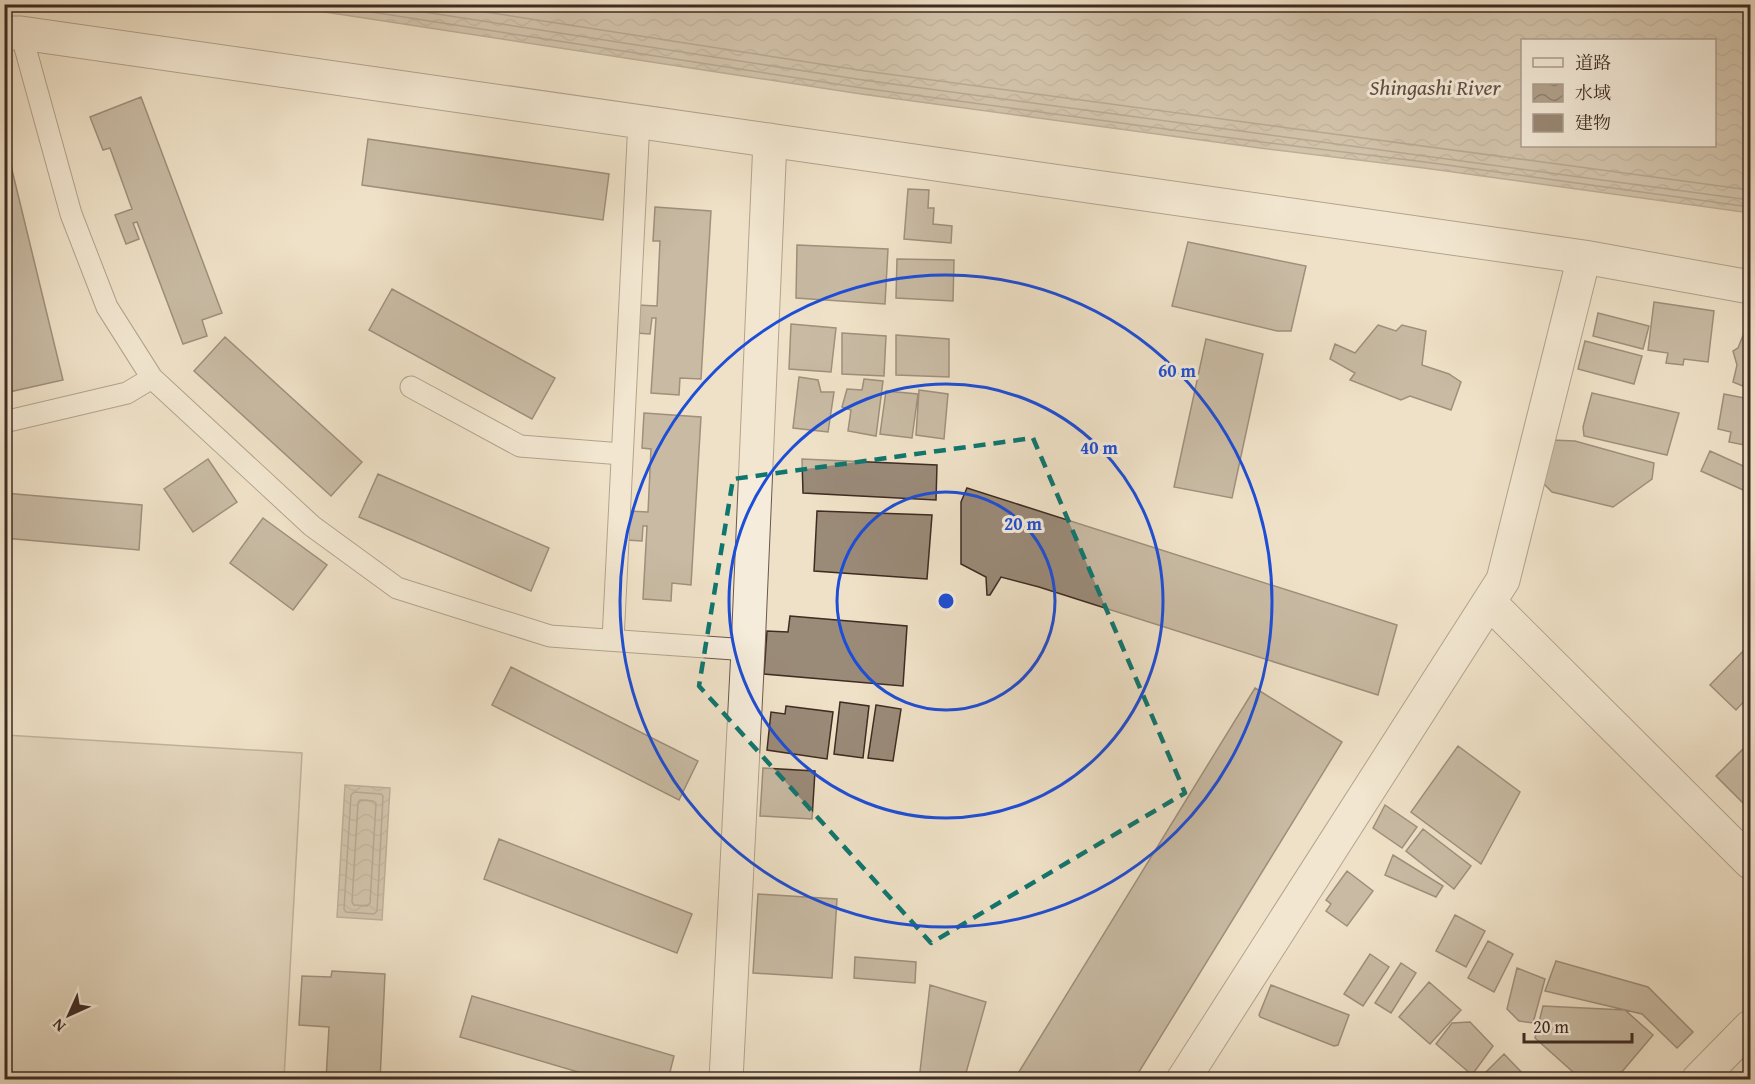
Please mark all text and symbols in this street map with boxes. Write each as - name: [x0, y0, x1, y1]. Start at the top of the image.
- legend: [1521, 39, 1716, 147]
- text: 道路: [1575, 49, 1611, 76]
- water label: Shingashi River: [1369, 71, 1501, 103]
- text: 水域: [1575, 79, 1611, 106]
- text: 建物: [1575, 109, 1611, 136]
- text: 60 m: [1158, 357, 1197, 384]
- text: 40 m: [1080, 434, 1119, 461]
- text: 20 m: [1004, 510, 1043, 537]
- centre of rings: [936, 591, 956, 611]
- north arrow: [39, 985, 99, 1045]
- scale bar: [1524, 1006, 1632, 1044]
- text: N: [46, 1013, 71, 1038]
- text: 20 m: [1533, 1013, 1569, 1040]

